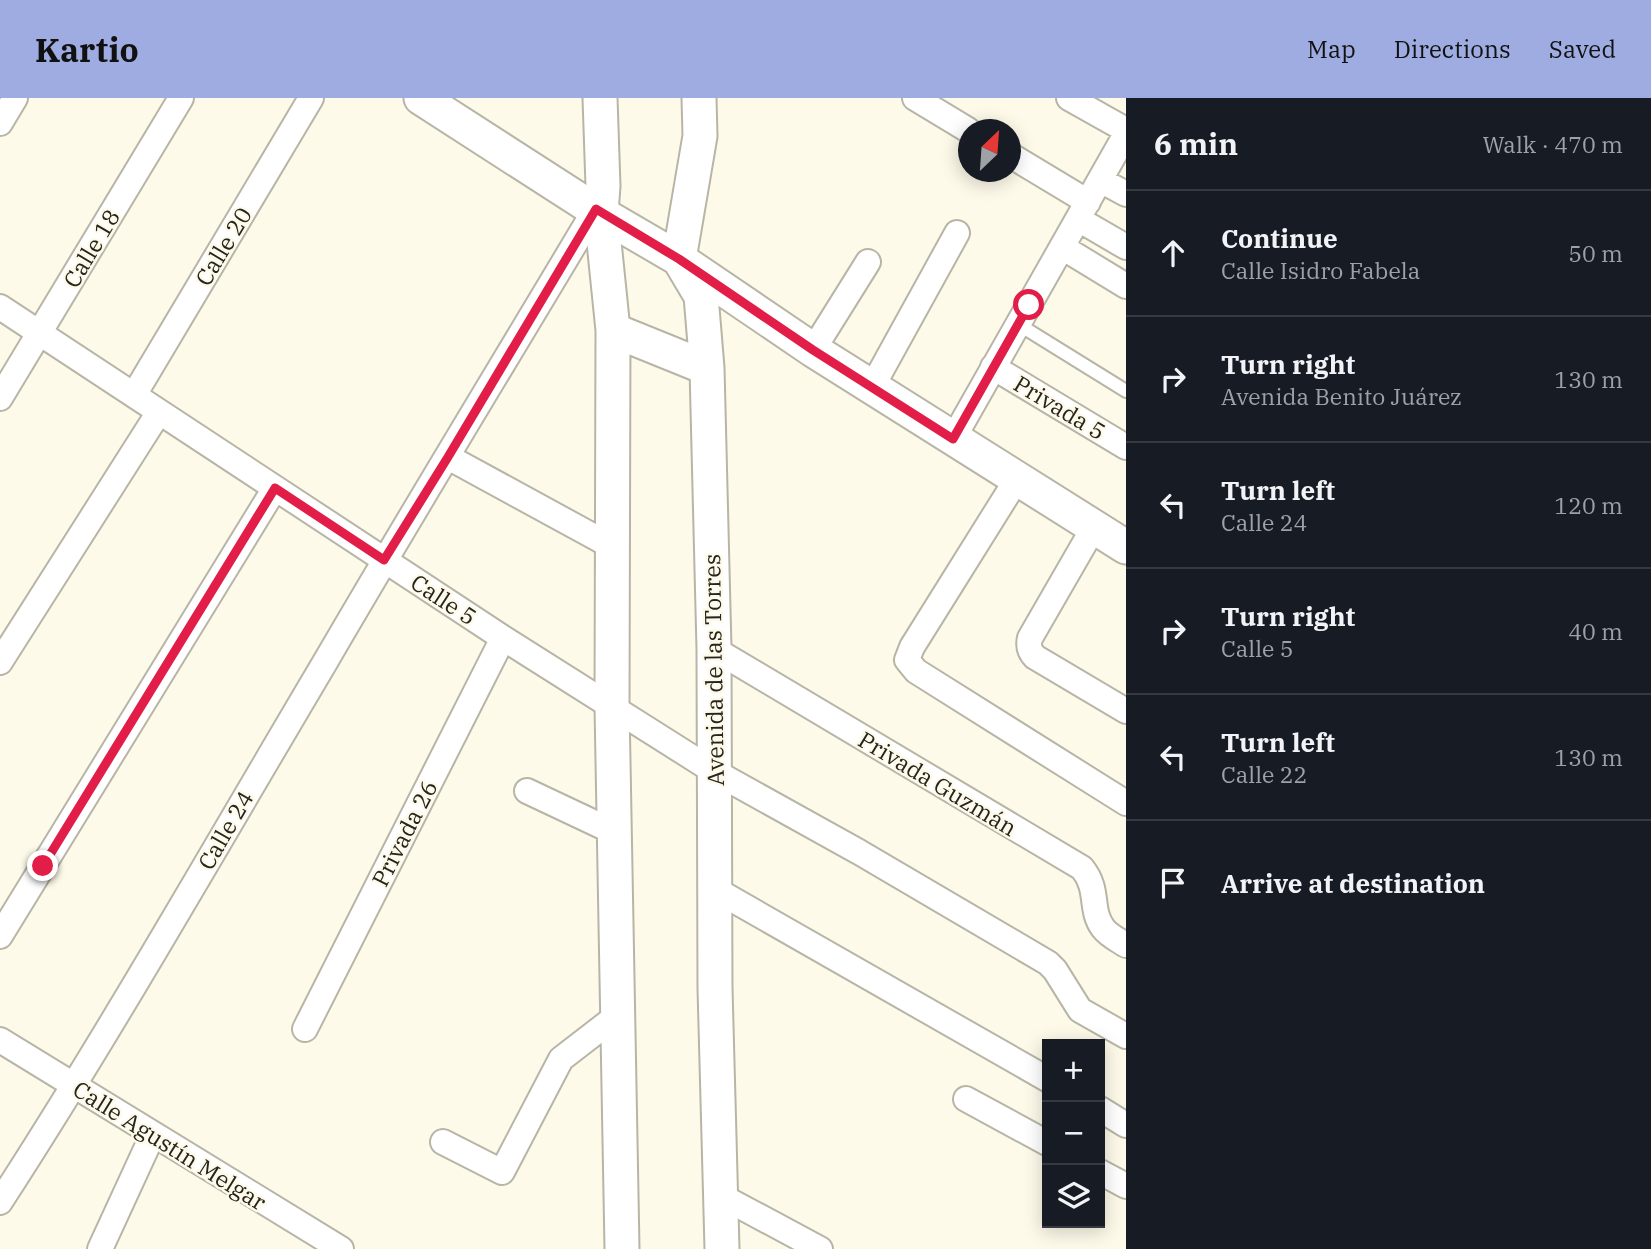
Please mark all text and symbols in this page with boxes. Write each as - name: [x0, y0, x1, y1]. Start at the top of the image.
- text: Kartio: [35, 28, 139, 71]
- text: Map: [1307, 33, 1356, 65]
- text: Directions: [1394, 33, 1511, 65]
- text: Saved: [1549, 33, 1616, 65]
- north arrow: [958, 119, 1021, 182]
- text: 6 min: [1154, 124, 1238, 163]
- text: Walk · 470 m: [1482, 129, 1623, 159]
- street label: Calle 20: [188, 201, 258, 291]
- street label: Calle 18: [56, 203, 126, 293]
- text: Continue: [1221, 221, 1338, 255]
- icon: ahead: [1154, 234, 1192, 272]
- text: 50 m: [1568, 238, 1623, 268]
- text: Calle Isidro Fabela: [1221, 255, 1420, 285]
- route start: [1013, 289, 1044, 320]
- text: Turn right: [1221, 347, 1355, 381]
- icon: right: [1154, 360, 1192, 398]
- text: 130 m: [1554, 364, 1623, 394]
- street label: Privada 5: [1009, 368, 1111, 446]
- text: Avenida Benito Juárez: [1221, 381, 1462, 411]
- text: Turn left: [1221, 473, 1335, 507]
- icon: left: [1154, 486, 1192, 524]
- text: 120 m: [1554, 490, 1623, 520]
- text: Calle 24: [1221, 507, 1307, 537]
- street label: Avenida de las Torres: [696, 554, 730, 786]
- street label: Calle 5: [405, 567, 483, 631]
- text: Turn right: [1221, 599, 1355, 633]
- icon: right: [1154, 612, 1192, 650]
- text: 40 m: [1568, 616, 1623, 646]
- text: Calle 5: [1221, 633, 1294, 663]
- street label: Privada Guzmán: [853, 724, 1023, 842]
- text: Turn left: [1221, 725, 1335, 759]
- icon: left: [1154, 738, 1192, 776]
- text: 130 m: [1554, 742, 1623, 772]
- text: Calle 22: [1221, 759, 1307, 789]
- street label: Privada 26: [364, 775, 444, 891]
- street label: Calle 24: [190, 785, 260, 875]
- route end: [27, 850, 58, 881]
- icon: arrive: [1154, 864, 1192, 902]
- text: Arrive at destination: [1221, 866, 1485, 900]
- map controls: [1042, 1039, 1105, 1228]
- button: +: [1042, 1039, 1105, 1102]
- street label: Calle Agustín Melgar: [68, 1073, 272, 1217]
- button: −: [1042, 1102, 1105, 1165]
- button: layers: [1042, 1165, 1105, 1228]

